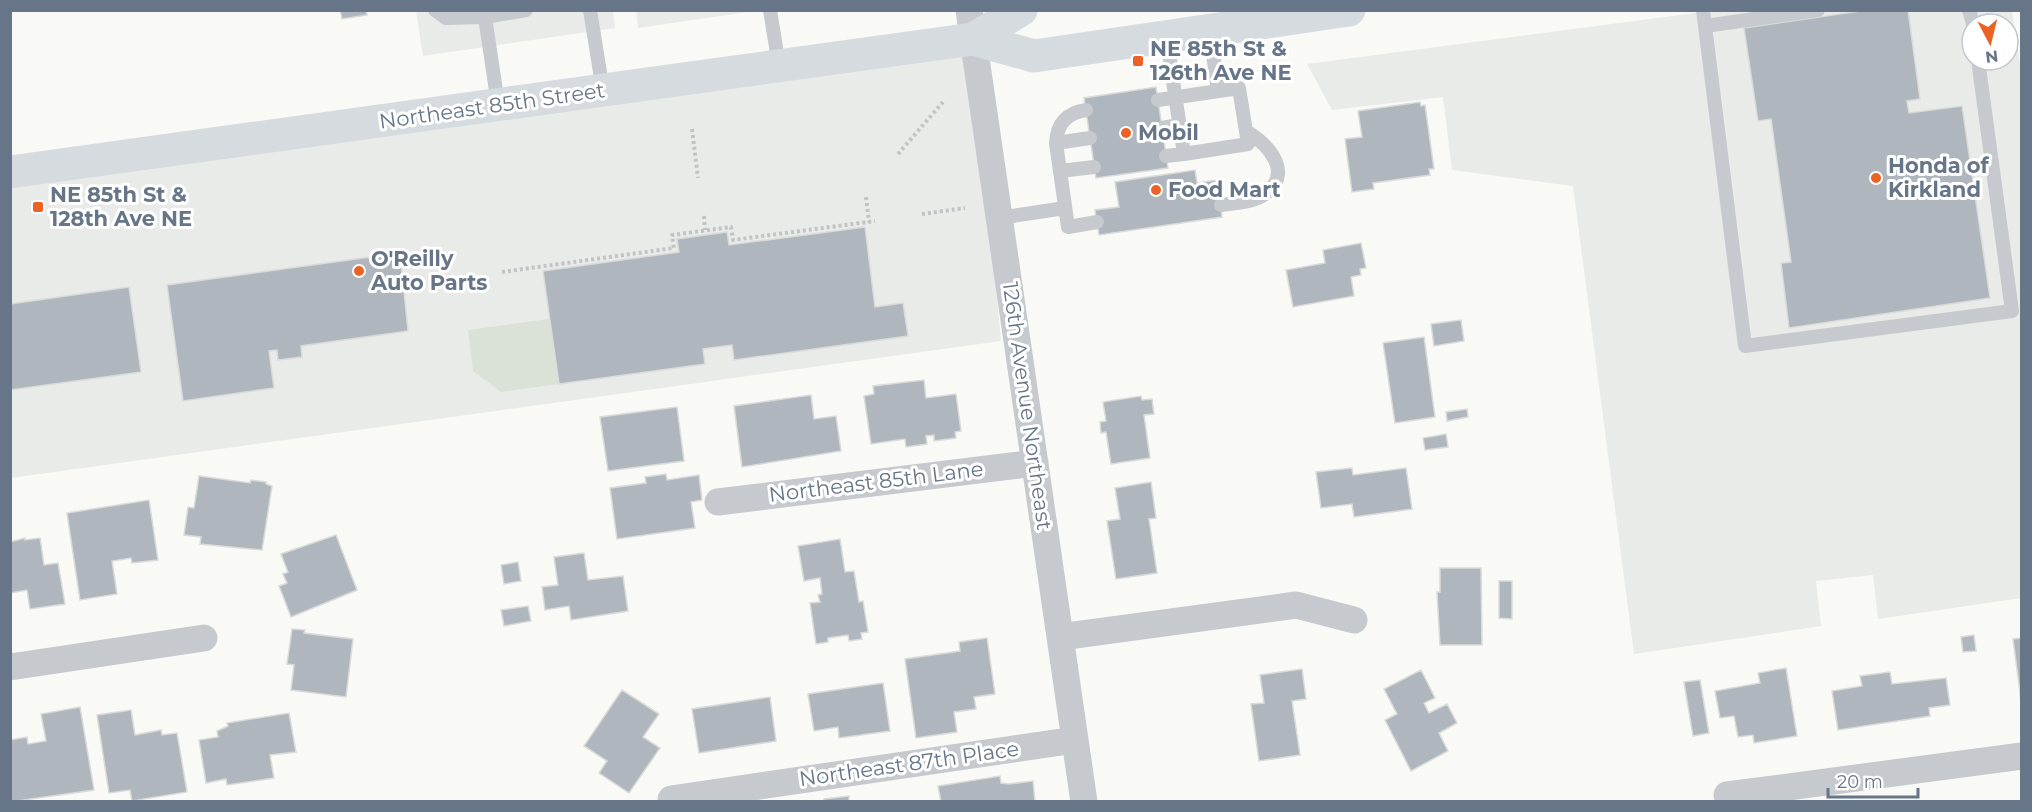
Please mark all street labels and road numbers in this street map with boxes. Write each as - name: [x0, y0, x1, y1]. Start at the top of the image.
- street label: Northeast 85th Street: [377, 77, 606, 134]
- street label: 126th Avenue Northeast: [998, 280, 1057, 532]
- street label: Northeast 85th Lane: [767, 456, 985, 507]
- street label: Northeast 87th Place: [797, 736, 1021, 791]

